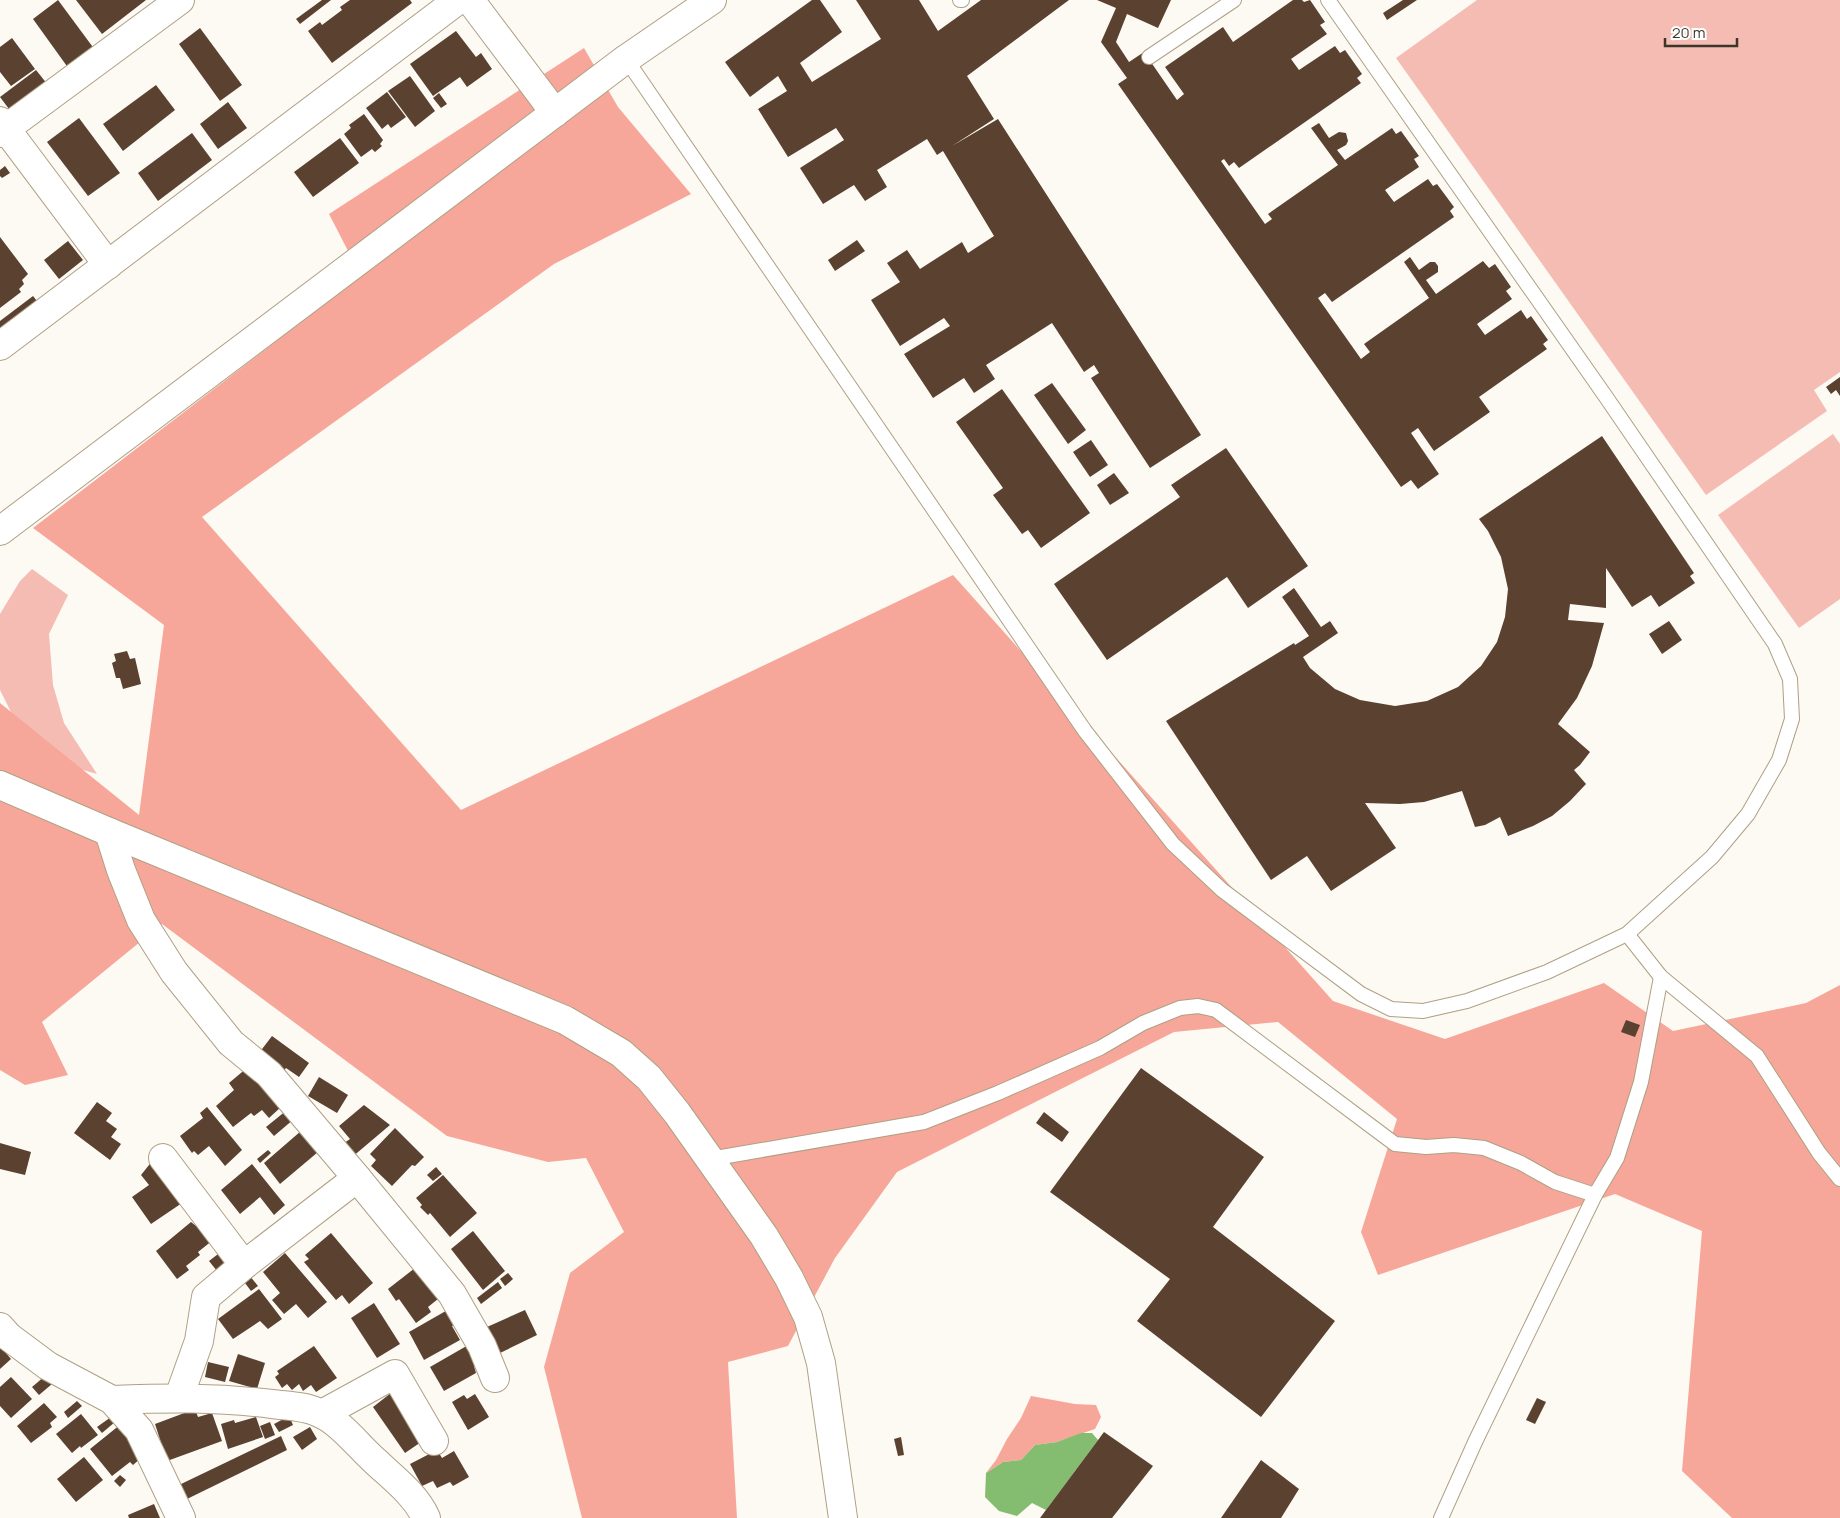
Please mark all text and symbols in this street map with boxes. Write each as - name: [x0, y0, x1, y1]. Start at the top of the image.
- scale bar: [1665, 15, 1738, 47]
- text: 20 m: [1672, 22, 1705, 43]

